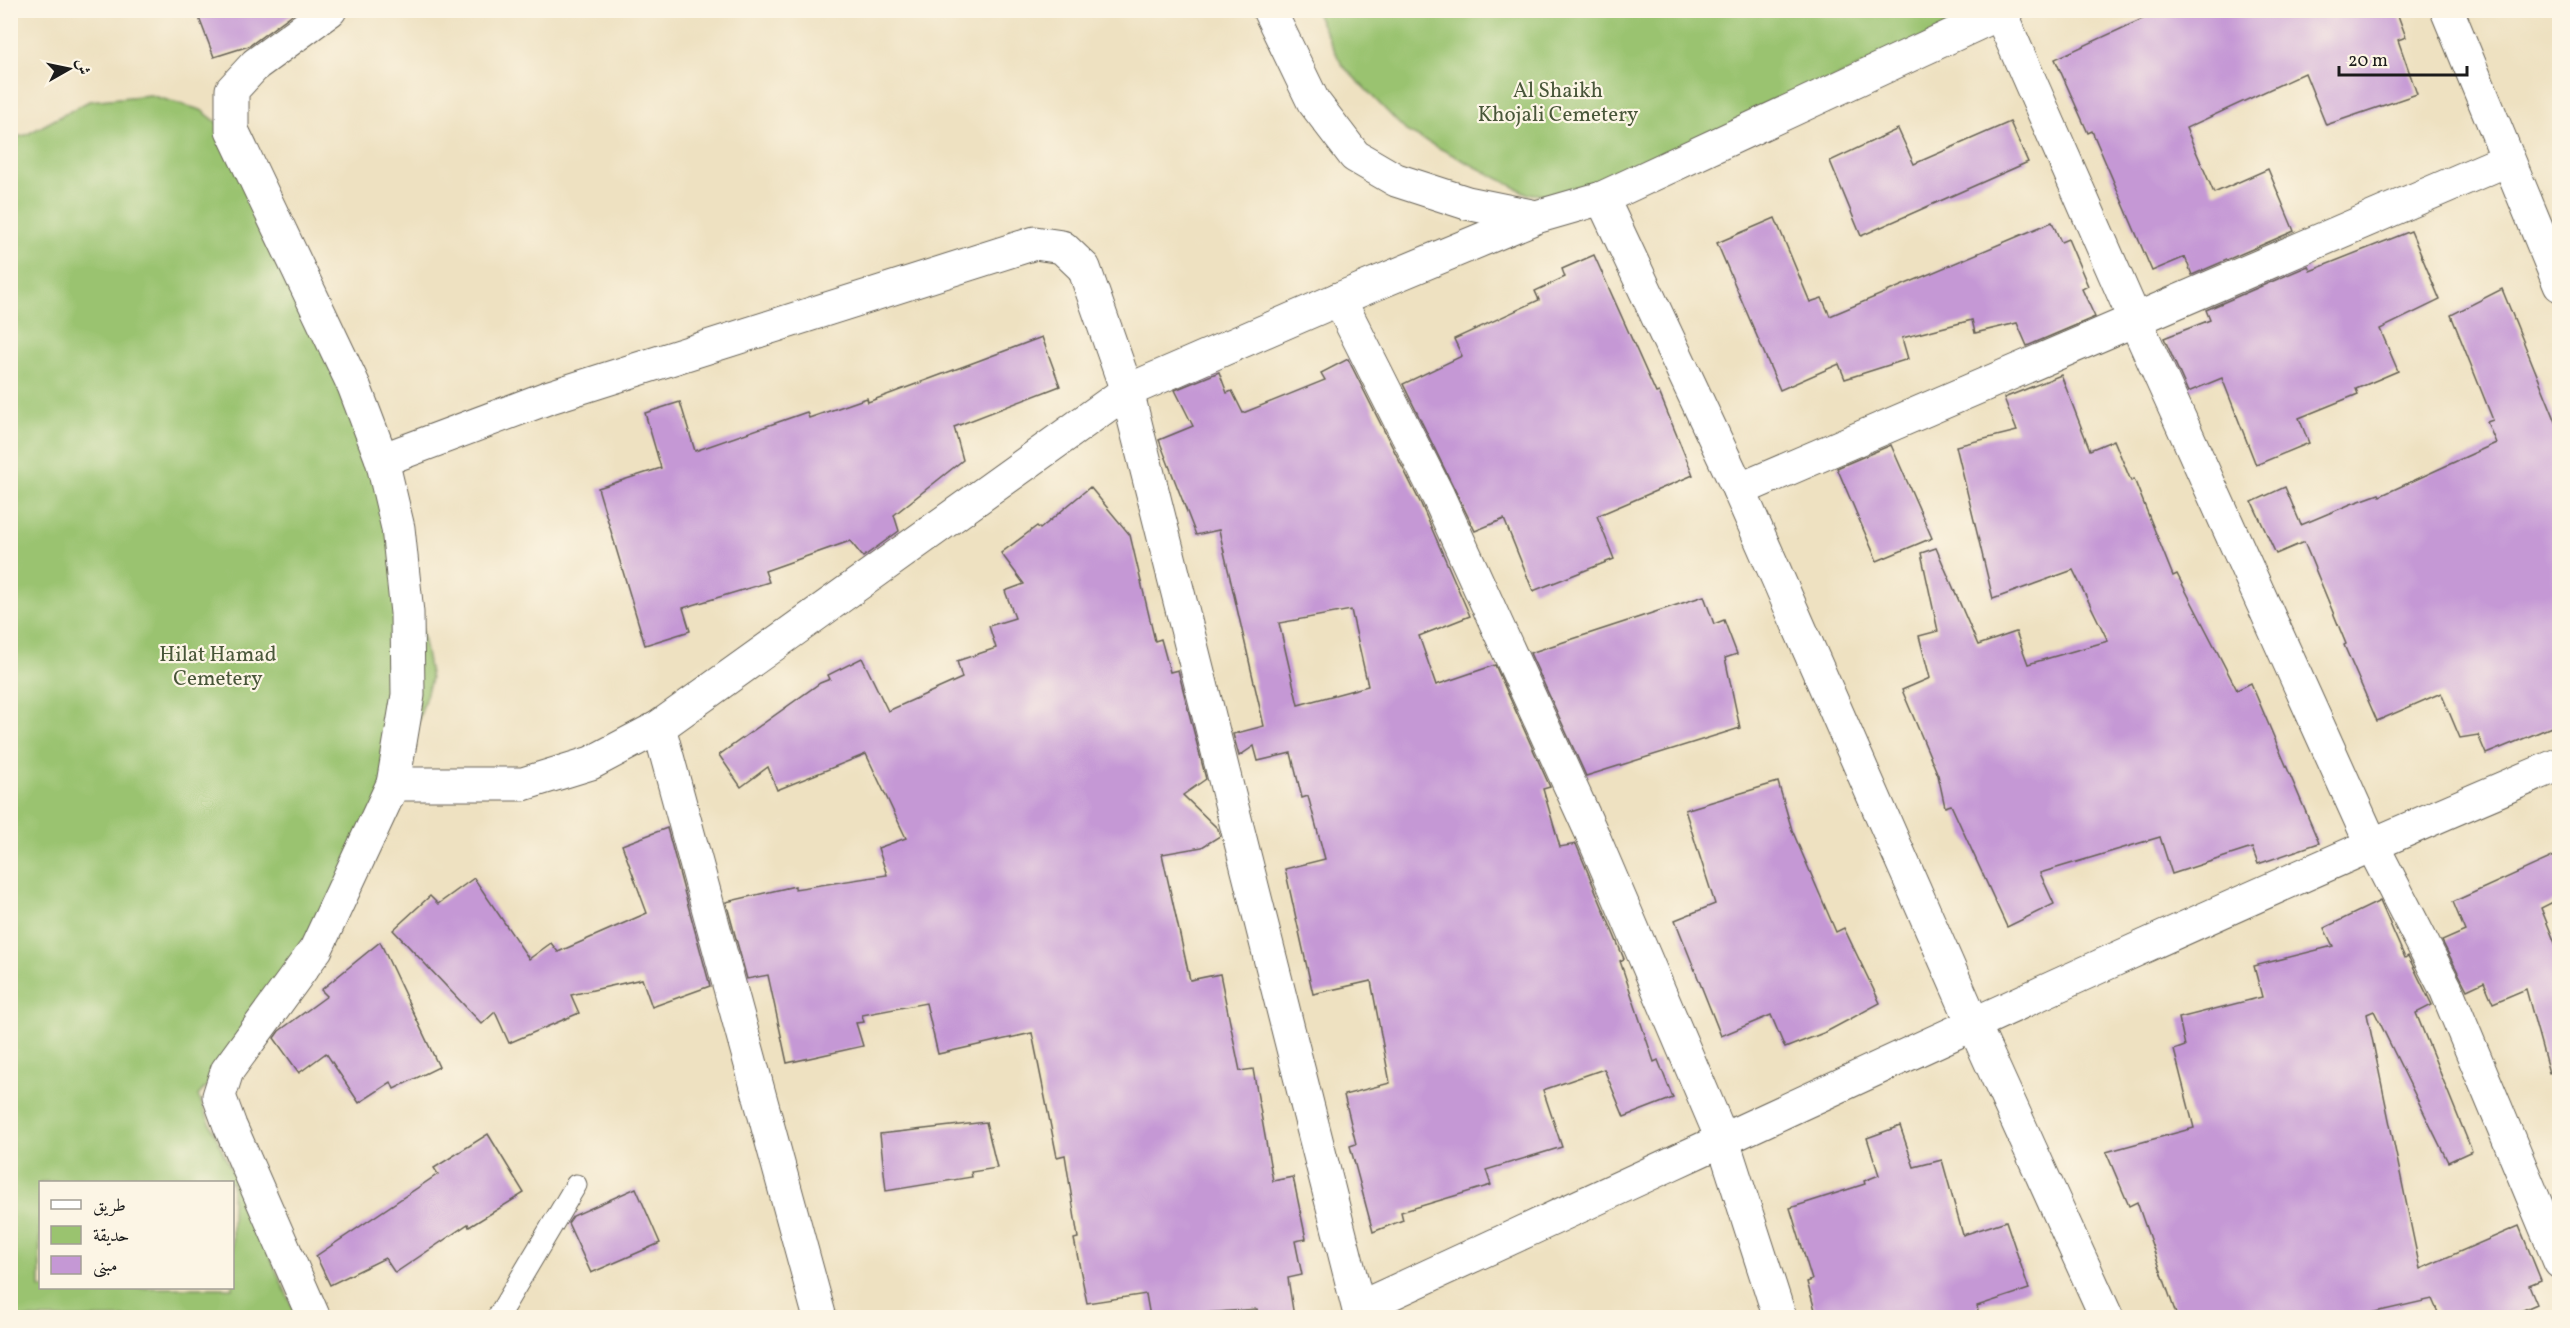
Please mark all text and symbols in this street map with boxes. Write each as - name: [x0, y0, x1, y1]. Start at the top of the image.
- north arrow: [39, 39, 99, 99]
- scale bar: [2339, 39, 2466, 77]
- text: 20 m: [2348, 49, 2388, 74]
- text: ش: [70, 57, 94, 77]
- park label: Al Shaikh Khojali Cemetery: [1478, 77, 1639, 130]
- park label: Hilat Hamad Cemetery: [159, 641, 277, 694]
- legend: [39, 1181, 234, 1289]
- text: طريق: [93, 1194, 126, 1219]
- text: حديقة: [93, 1224, 129, 1249]
- text: مبنى: [93, 1254, 118, 1279]

